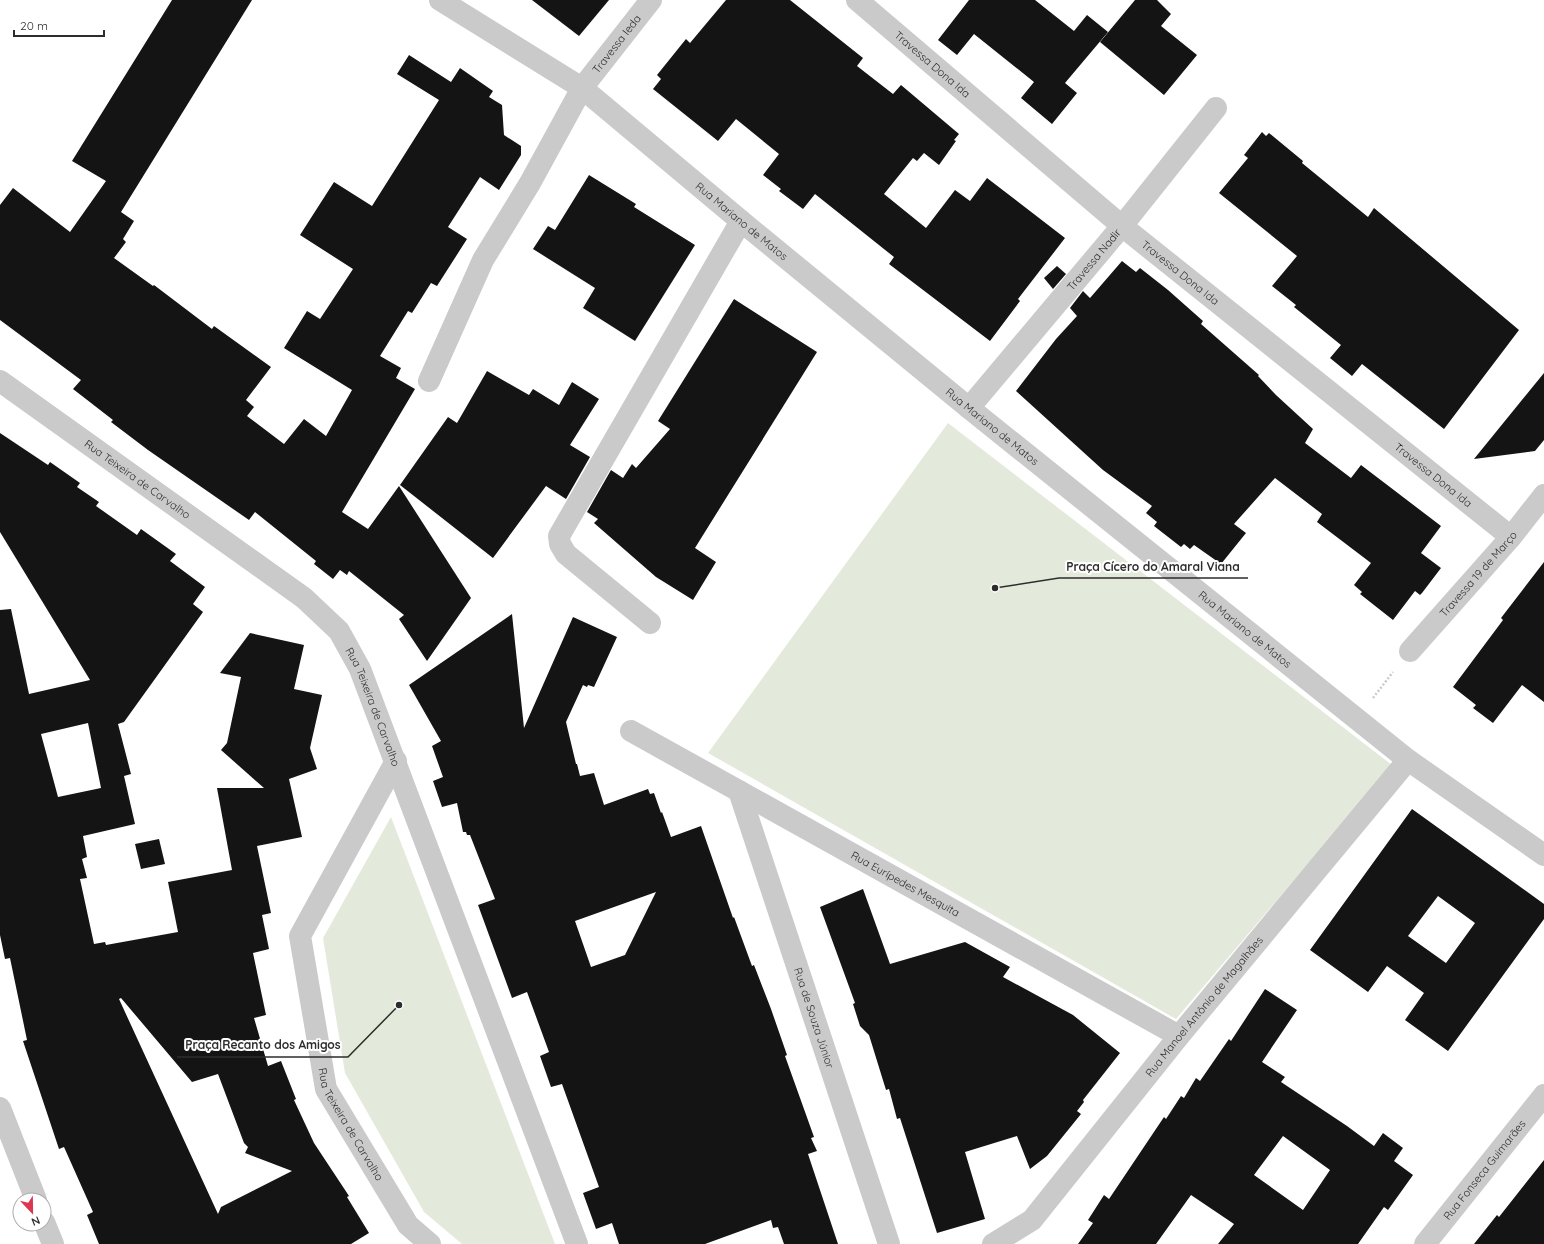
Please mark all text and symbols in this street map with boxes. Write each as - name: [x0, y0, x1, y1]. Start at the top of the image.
- scale bar: [14, 12, 104, 38]
- street label: Travessa Ieda: [589, 12, 644, 76]
- text: 20 m: [20, 18, 48, 33]
- street label: Travessa Dona Ida: [891, 28, 973, 101]
- street label: Rua Mariano de Matos: [693, 179, 791, 263]
- street label: Travessa Nadir: [1064, 225, 1124, 293]
- street label: Travessa Dona Ida: [1139, 237, 1222, 308]
- street label: Rua Mariano de Matos: [943, 385, 1042, 468]
- street label: Rua Teixeira de Carvalho: [82, 437, 194, 522]
- street label: Travessa Dona Ida: [1392, 440, 1475, 510]
- street label: Travessa 19 de Março: [1437, 528, 1520, 620]
- callout: Praça Cícero do Amaral Viana: [1059, 554, 1248, 578]
- text: Praça Cícero do Amaral Viana: [1066, 559, 1240, 574]
- street label: Rua Mariano de Matos: [1196, 588, 1294, 671]
- street label: Rua Teixeira de Carvalho: [342, 645, 403, 769]
- street label: Rua Eurípedes Mesquita: [848, 848, 962, 920]
- street label: Rua Manoel Antônio de Magalhães: [1142, 933, 1266, 1080]
- street label: Rua de Souza Júnior: [791, 966, 838, 1071]
- callout: Praça Recanto dos Amigos: [177, 1033, 348, 1057]
- text: Praça Recanto dos Amigos: [185, 1037, 341, 1052]
- street label: Rua Teixeira de Carvalho: [316, 1067, 387, 1184]
- street label: Rua Fonseca Guimarães: [1440, 1117, 1529, 1223]
- north arrow: [12, 1192, 52, 1232]
- text: N: [29, 1213, 42, 1229]

